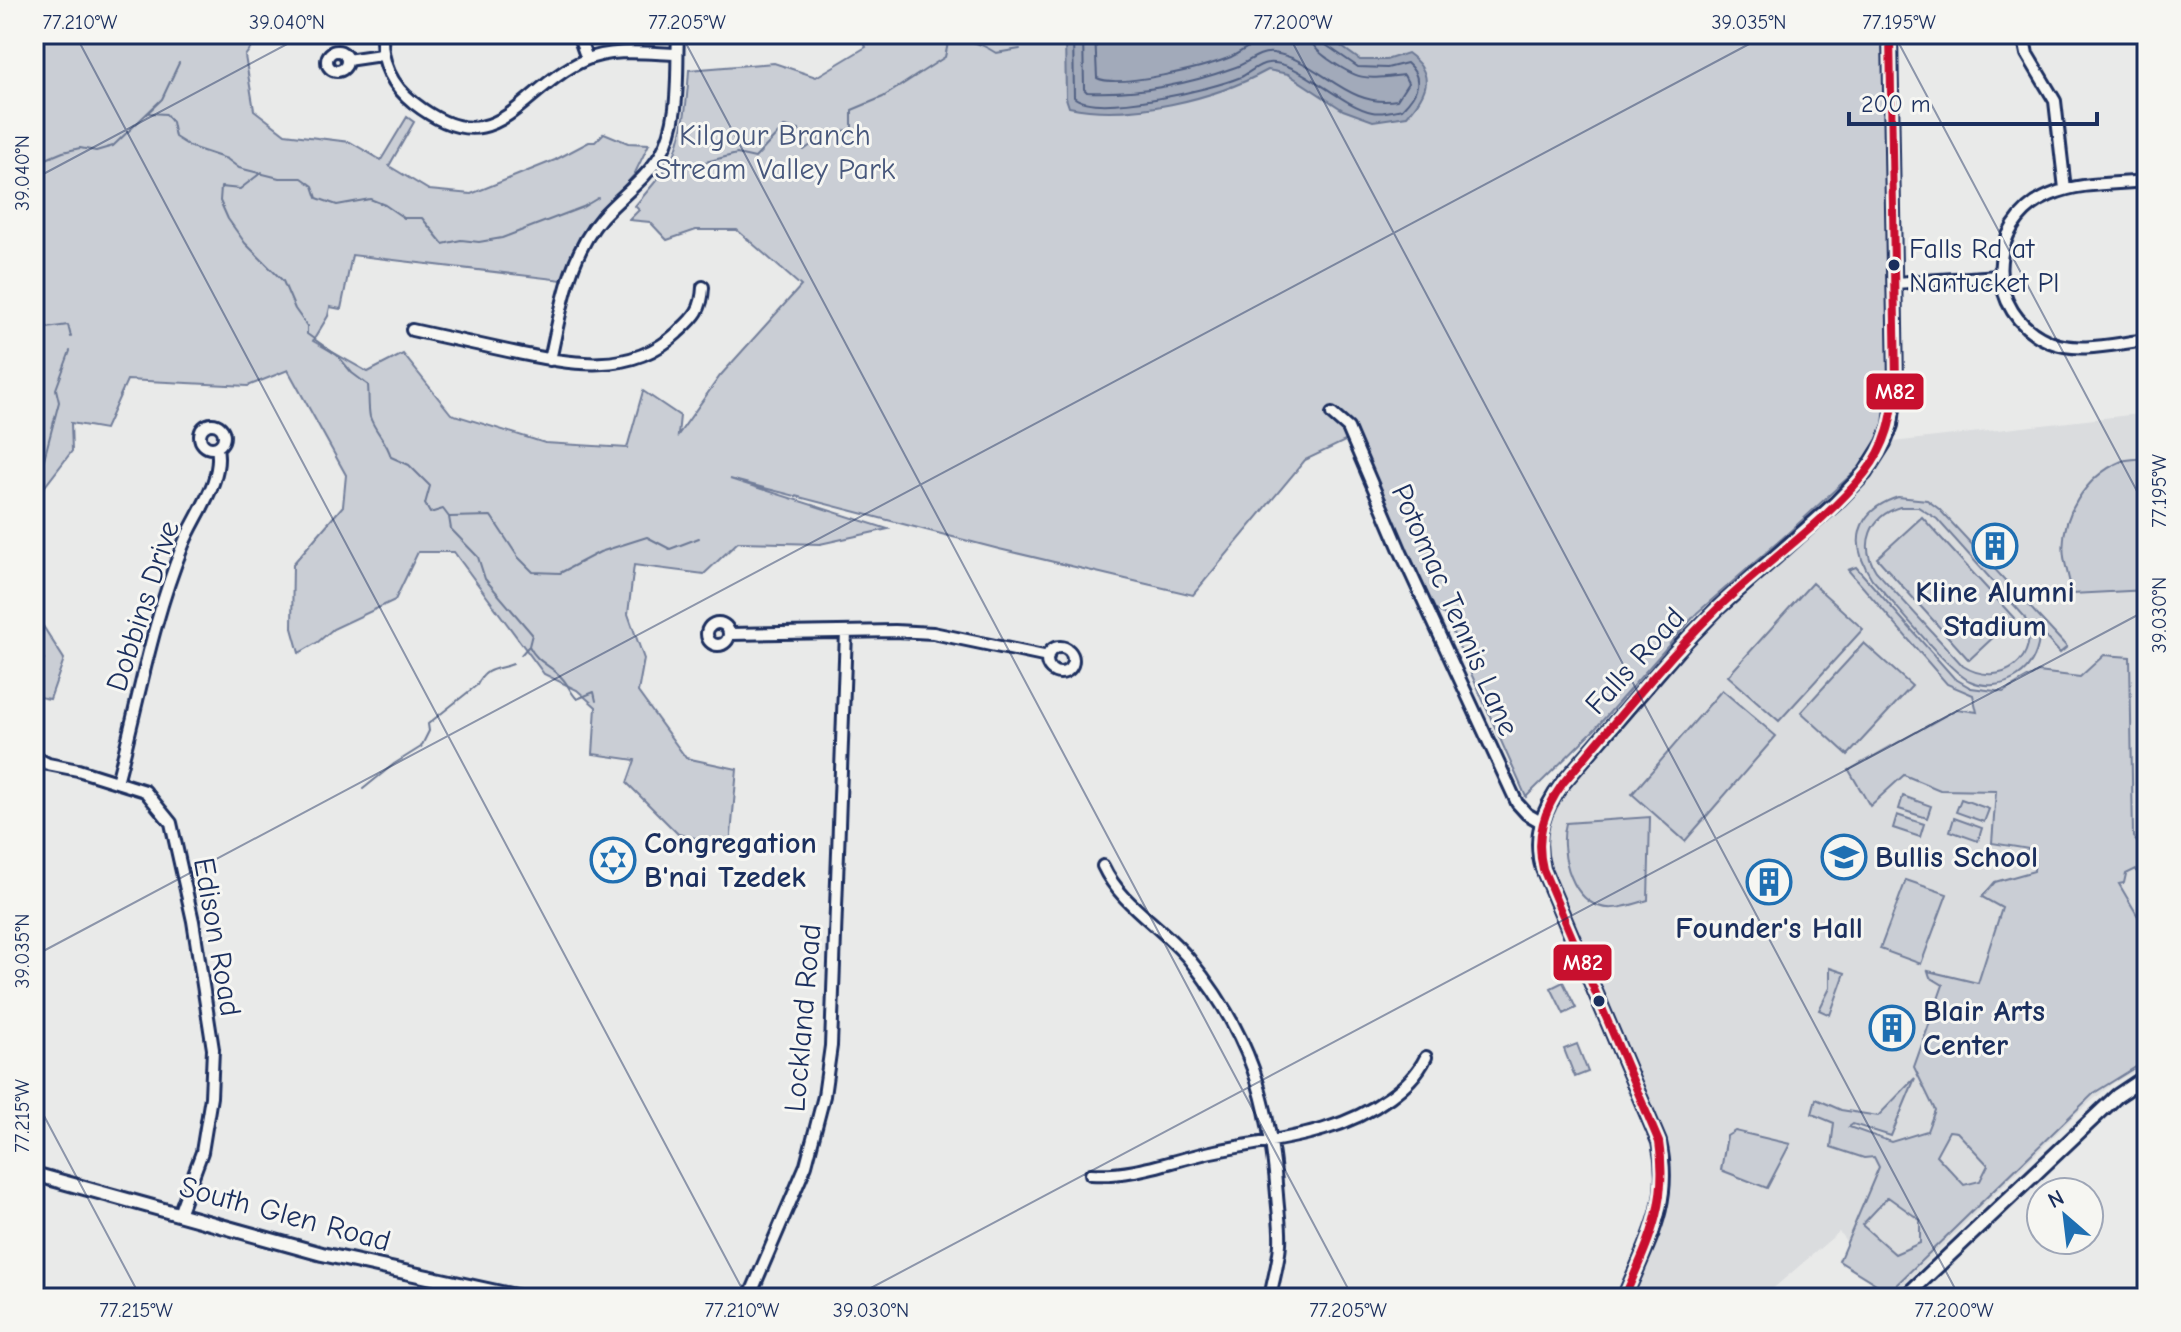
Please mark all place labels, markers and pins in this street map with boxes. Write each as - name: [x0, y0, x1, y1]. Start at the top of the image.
- place label: Falls Rd at Nantucket Pl: [1909, 233, 2059, 299]
- marker: Falls Rd at Nantucket Pl: [1886, 257, 1902, 273]
- building icon: Kline Alumni Stadium: [1971, 522, 2019, 570]
- place label: Kline Alumni Stadium: [1915, 575, 2075, 644]
- place label: Congregation B'nai Tzedek: [644, 826, 817, 895]
- school or university icon: Bullis School: [1820, 833, 1868, 881]
- synagogue icon: Congregation B'nai Tzedek: [589, 836, 637, 884]
- place label: Bullis School: [1875, 840, 2038, 875]
- building icon: Founder's Hall: [1745, 858, 1793, 906]
- place label: Founder's Hall: [1675, 911, 1863, 946]
- unlabelled marker: [1591, 993, 1607, 1009]
- place label: Blair Arts Center: [1923, 994, 2045, 1063]
- building icon: Blair Arts Center: [1868, 1004, 1916, 1052]

